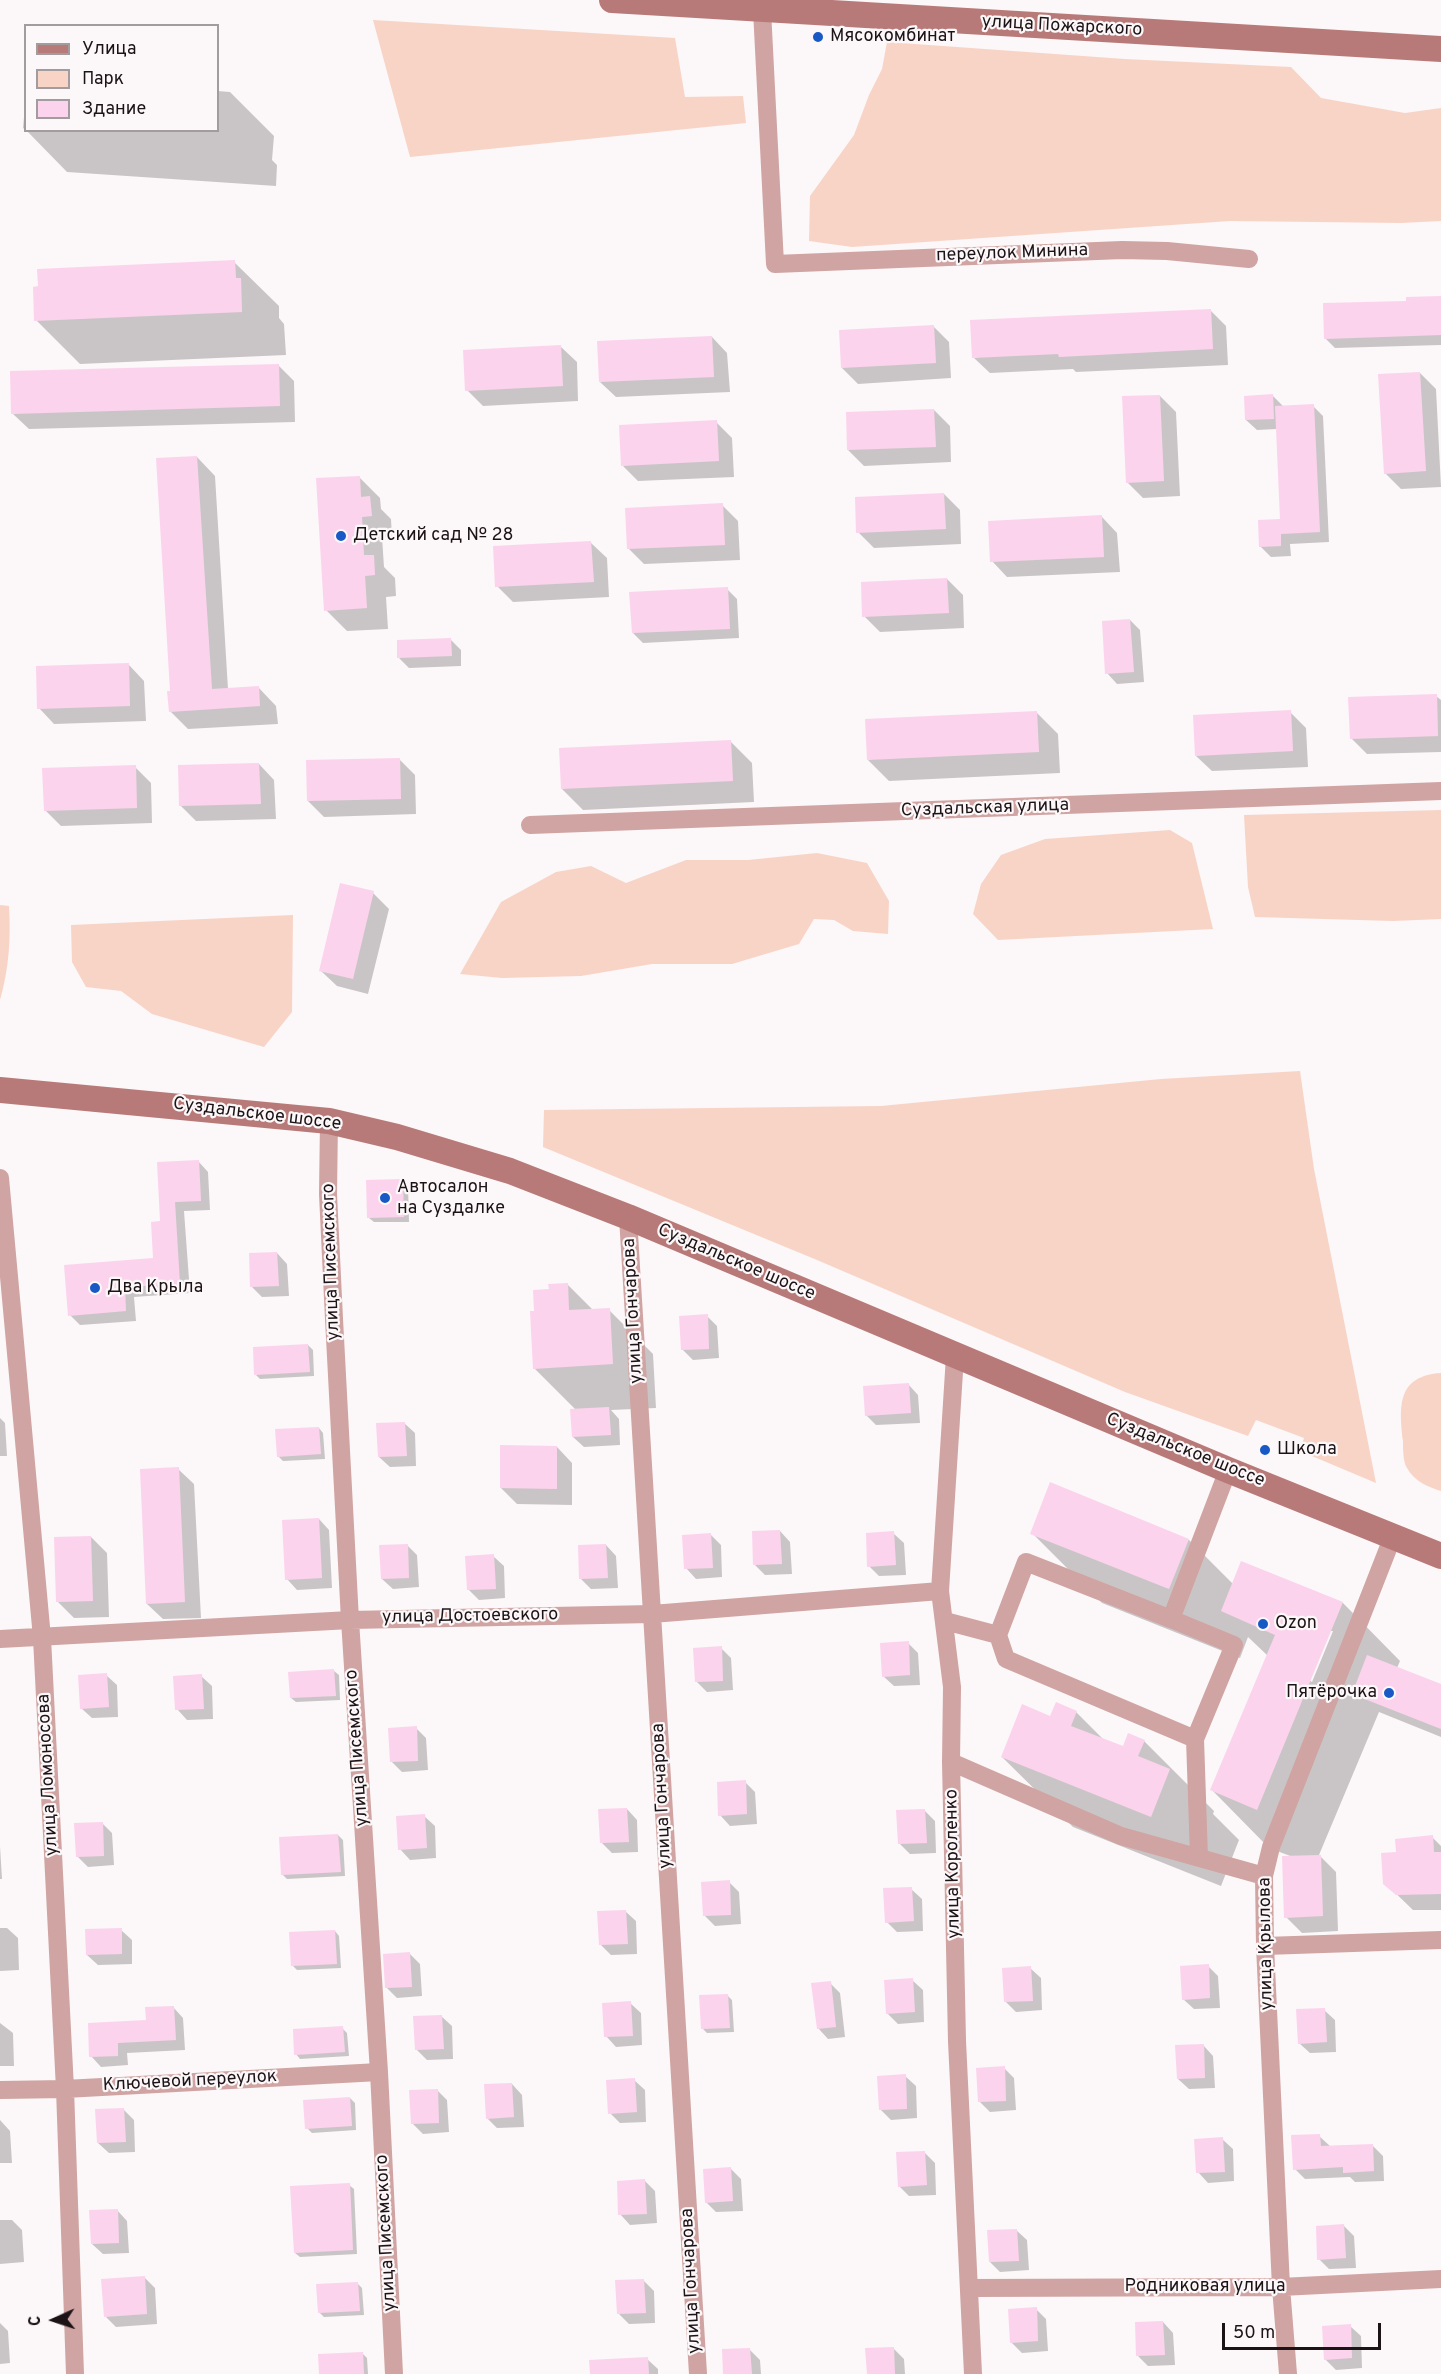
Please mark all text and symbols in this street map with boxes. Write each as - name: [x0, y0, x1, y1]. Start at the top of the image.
- street label: улица Пожарского: [981, 12, 1143, 42]
- legend: [24, 24, 219, 132]
- place label: Мясокомбинат: [830, 26, 956, 48]
- marker: Мясокомбинат: [811, 30, 825, 44]
- text: Улица: [82, 38, 136, 61]
- text: Парк: [82, 68, 124, 91]
- text: Здание: [82, 98, 146, 121]
- street label: переулок Минина: [936, 241, 1088, 267]
- place label: Детский сад № 28: [353, 525, 514, 547]
- marker: Детский сад № 28: [334, 529, 348, 543]
- street label: Суздальская улица: [901, 795, 1069, 823]
- street label: Суздальское шоссе: [172, 1094, 342, 1136]
- place label: Автосалон на Суздалке: [397, 1177, 505, 1220]
- street label: улица Писемского: [318, 1183, 346, 1341]
- marker: Автосалон на Суздалке: [378, 1191, 392, 1205]
- street label: Суздальское шоссе: [654, 1220, 818, 1306]
- street label: улица Гончарова: [619, 1238, 649, 1384]
- place label: Два Крыла: [107, 1277, 203, 1299]
- marker: Два Крыла: [88, 1281, 102, 1295]
- street label: Суздальское шоссе: [1103, 1409, 1267, 1493]
- place label: Школа: [1277, 1439, 1337, 1461]
- marker: Школа: [1258, 1443, 1272, 1457]
- street label: улица Достоевского: [382, 1605, 558, 1629]
- place label: Ozon: [1275, 1613, 1317, 1635]
- marker: Ozon: [1256, 1617, 1270, 1631]
- street label: улица Писемского: [342, 1669, 374, 1827]
- place label: Пятёрочка: [1286, 1682, 1377, 1704]
- marker: Пятёрочка: [1382, 1686, 1396, 1700]
- street label: улица Ломоносова: [34, 1693, 64, 1857]
- street label: улица Гончарова: [648, 1723, 678, 1869]
- street label: улица Короленко: [942, 1789, 966, 1939]
- street label: улица Крылова: [1255, 1877, 1279, 2011]
- street label: Ключевой переулок: [102, 2067, 278, 2097]
- street label: улица Писемского: [372, 2154, 402, 2312]
- street label: улица Гончарова: [677, 2208, 707, 2354]
- street label: Родниковая улица: [1124, 2276, 1286, 2298]
- north arrow: [24, 2290, 84, 2350]
- scale bar: [1225, 2311, 1384, 2349]
- text: С: [26, 2315, 46, 2327]
- text: 50 m: [1233, 2322, 1275, 2345]

